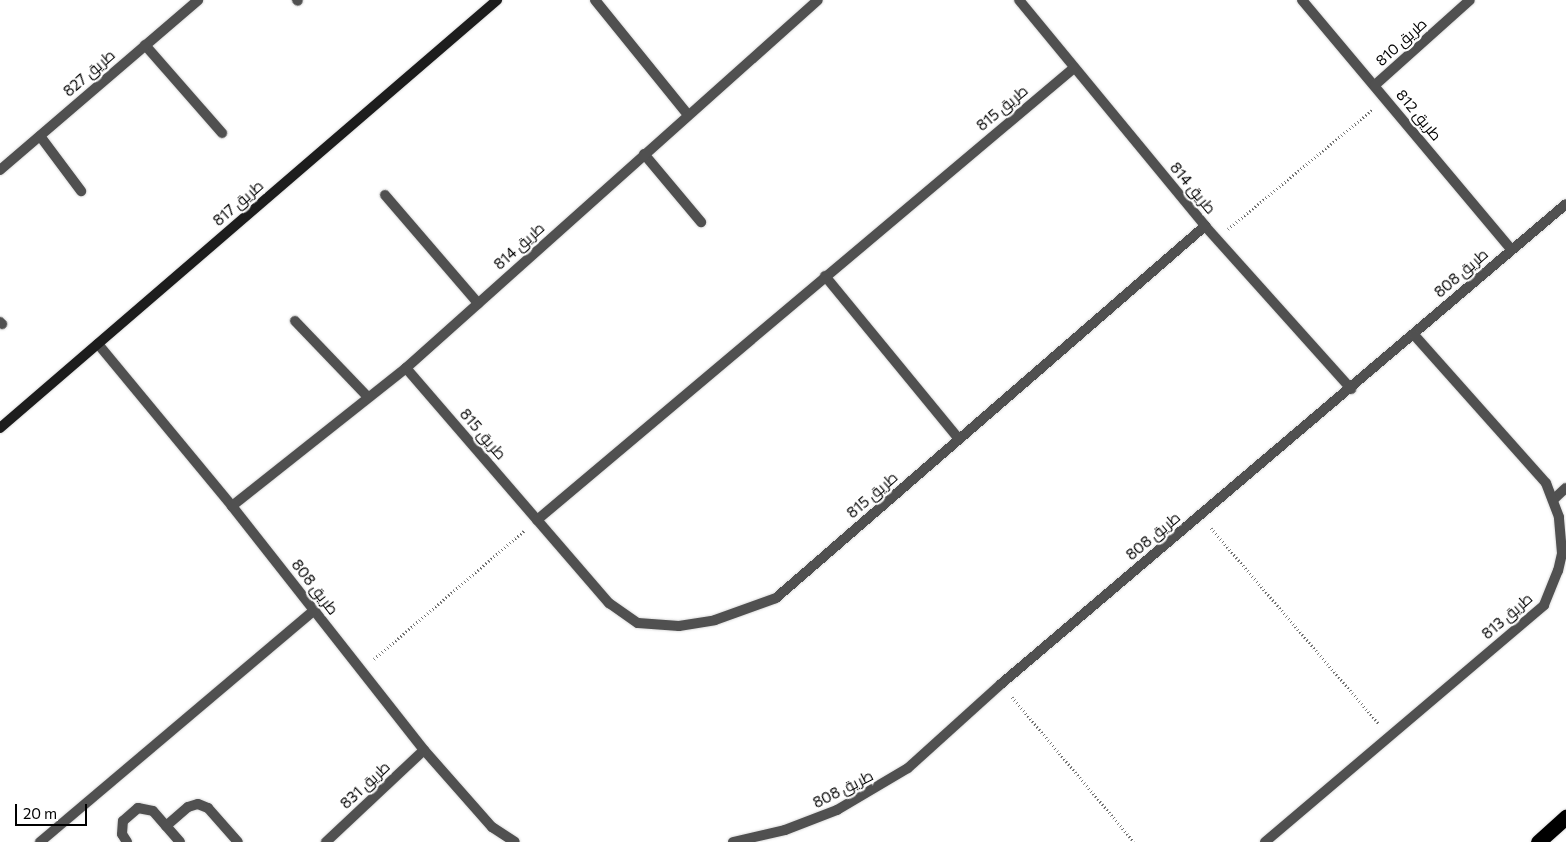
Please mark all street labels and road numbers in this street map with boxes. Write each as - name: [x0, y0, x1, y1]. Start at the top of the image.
- street label: طريق 810: [1372, 14, 1430, 70]
- street label: طريق 827: [60, 46, 118, 100]
- street label: طريق 815: [973, 81, 1031, 135]
- street label: طريق 812: [1393, 86, 1445, 144]
- street label: طريق 814: [1166, 159, 1220, 217]
- street label: طريق 817: [209, 176, 267, 230]
- street label: طريق 814: [490, 219, 548, 273]
- street label: طريق 808: [1431, 245, 1491, 301]
- street label: طريق 815: [456, 405, 510, 463]
- street label: طريق 815: [843, 468, 901, 522]
- street label: طريق 808: [1122, 508, 1184, 564]
- street label: طريق 808: [288, 556, 342, 618]
- street label: طريق 813: [1478, 589, 1536, 643]
- street label: طريق 831: [336, 758, 394, 812]
- street label: طريق 808: [810, 766, 876, 812]

